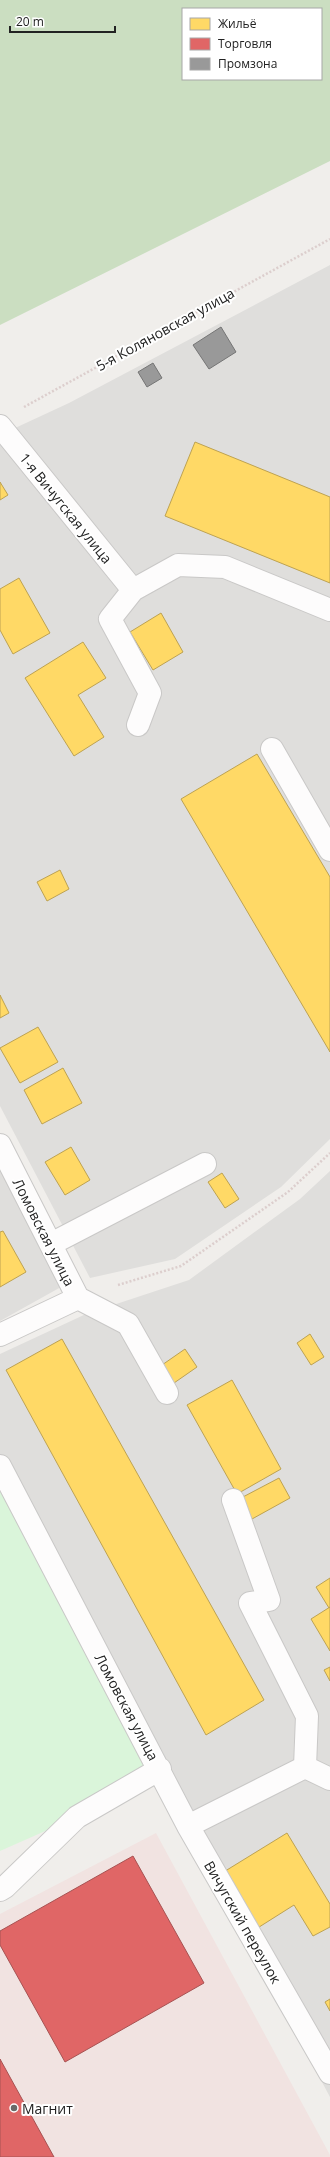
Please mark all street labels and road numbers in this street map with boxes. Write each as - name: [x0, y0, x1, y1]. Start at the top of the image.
- street label: 5-я Коляновская улица: [92, 283, 238, 375]
- street label: 1-я Вичугская улица: [16, 449, 116, 567]
- street label: Ломовская улица: [9, 1175, 79, 1289]
- street label: Ломовская улица: [91, 1650, 163, 1764]
- street label: Вичугский переулок: [200, 1857, 286, 1987]

